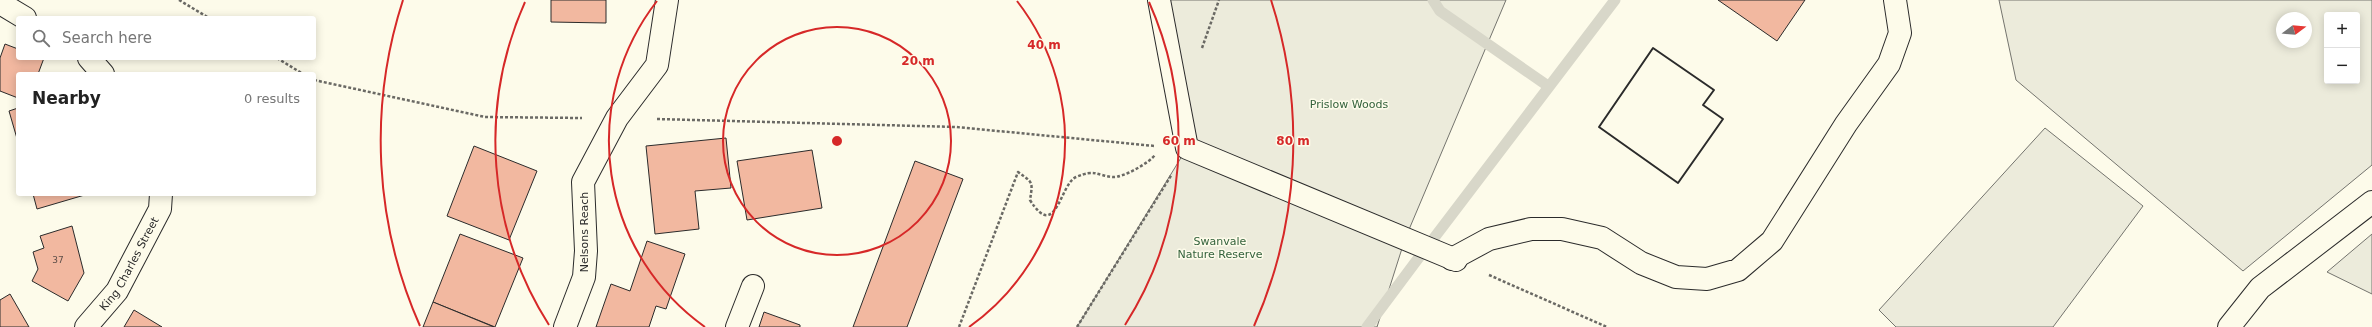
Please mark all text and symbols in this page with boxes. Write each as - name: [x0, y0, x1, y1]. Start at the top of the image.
- north arrow: [2276, 12, 2312, 48]
- map controls: [2324, 12, 2360, 84]
- button: +: [2324, 12, 2360, 48]
- search box: [16, 16, 316, 60]
- icon: search: [30, 27, 52, 49]
- text: Search here: [62, 29, 152, 47]
- text: 40 m: [1027, 38, 1061, 52]
- button: −: [2324, 48, 2360, 84]
- text: 20 m: [901, 54, 935, 68]
- text: Nearby: [32, 88, 101, 108]
- text: 0 results: [244, 91, 300, 106]
- park label: Prislow Woods: [1310, 98, 1388, 111]
- centre of rings: [830, 134, 844, 148]
- text: 60 m: [1162, 134, 1196, 148]
- text: 80 m: [1276, 134, 1310, 148]
- street label: Nelsons Reach: [578, 192, 591, 272]
- street label: King Charles Street: [97, 214, 162, 313]
- park label: Swanvale Nature Reserve: [1177, 235, 1263, 261]
- house number: 37: [52, 255, 64, 265]

